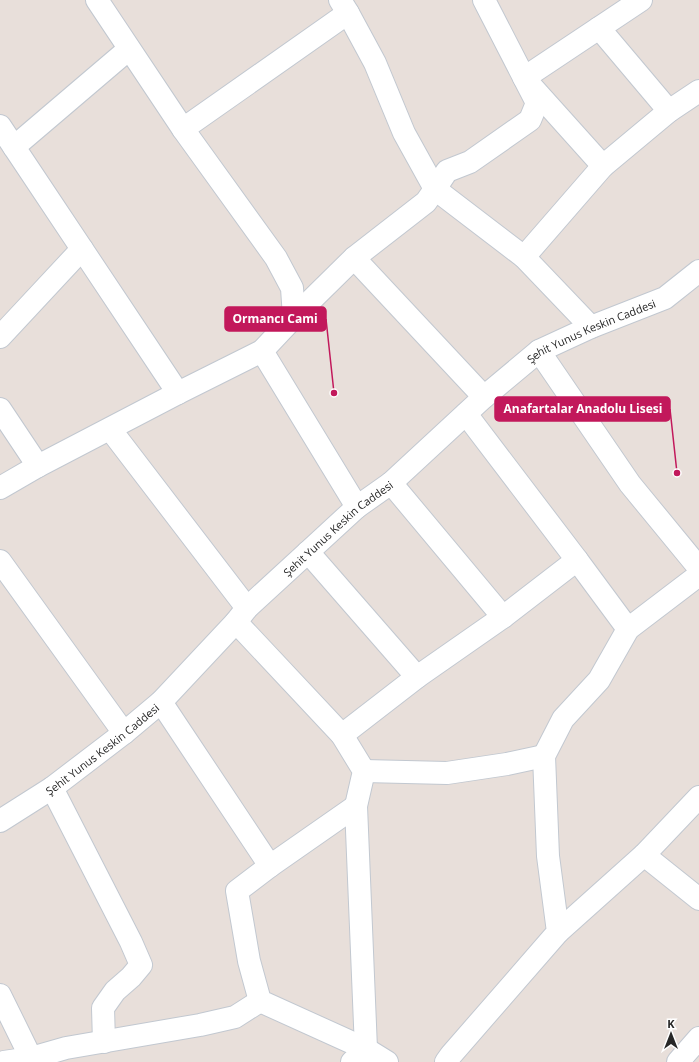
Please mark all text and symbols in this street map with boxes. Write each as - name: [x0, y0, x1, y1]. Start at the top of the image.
- street label: Şehit Yunus Keskin Caddesi: [523, 295, 658, 366]
- callout: Ormancı Cami: [225, 307, 326, 331]
- text: Ormancı Cami: [232, 310, 318, 327]
- callout: Anafartalar Anadolu Lisesi: [495, 397, 670, 421]
- text: Anafartalar Anadolu Lisesi: [504, 400, 662, 417]
- street label: Şehit Yunus Keskin Caddesi: [279, 477, 395, 579]
- street label: Şehit Yunus Keskin Caddesi: [42, 700, 162, 798]
- north arrow: [651, 1014, 691, 1054]
- text: K: [667, 1016, 675, 1031]

